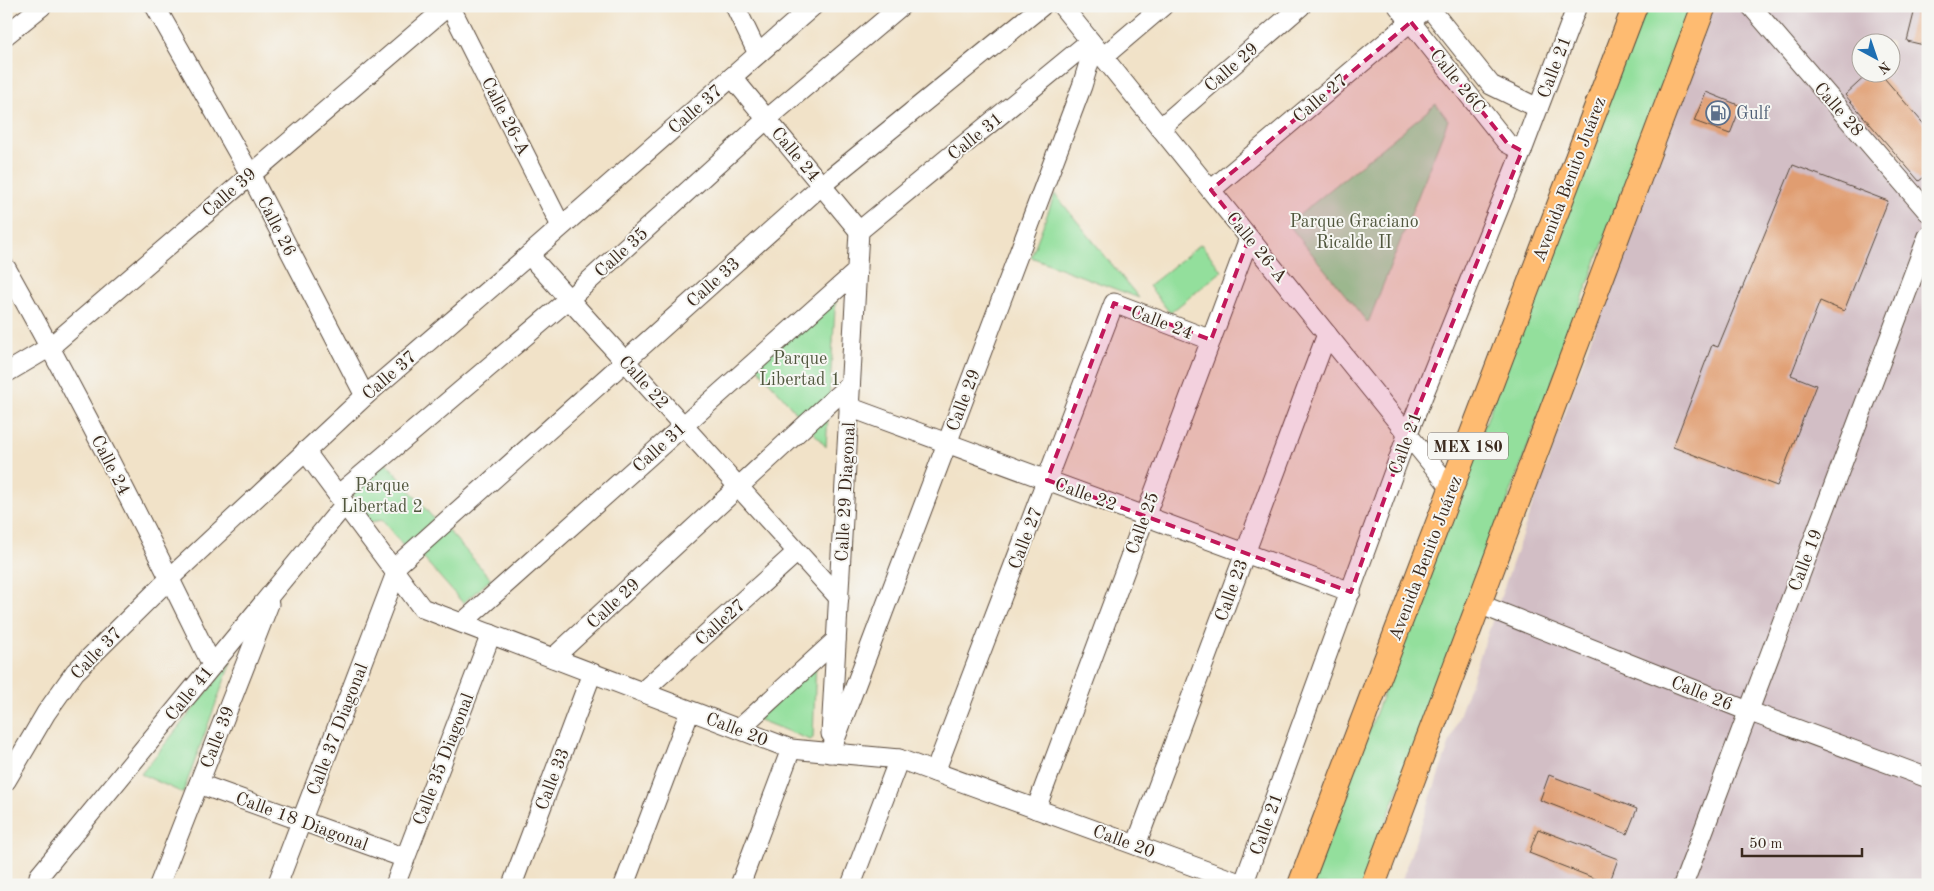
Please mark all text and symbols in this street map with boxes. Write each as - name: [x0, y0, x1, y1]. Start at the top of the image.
- north arrow: [1852, 32, 1902, 82]
- street label: Calle 21: [1535, 34, 1575, 101]
- street label: Calle 29: [1201, 40, 1262, 96]
- street label: Calle 26C: [1426, 46, 1488, 117]
- text: N: [1875, 58, 1892, 76]
- street label: Calle 27: [1290, 71, 1351, 127]
- street label: Calle 26-A: [478, 74, 533, 159]
- street label: Calle 28: [1810, 79, 1866, 140]
- street label: Calle 37: [665, 82, 726, 138]
- street label: Avenida Benito Juárez: [1530, 95, 1610, 264]
- fuel station icon: Gulf: [1705, 100, 1731, 126]
- place label: Gulf: [1736, 105, 1770, 123]
- street label: Calle 31: [945, 109, 1007, 164]
- street label: Calle 24: [767, 124, 823, 185]
- street label: Calle 39: [199, 165, 260, 221]
- street label: Calle 26: [253, 193, 299, 259]
- street label: Calle 26-A: [1222, 209, 1290, 287]
- park label: Parque Graciano Ricalde II: [1289, 213, 1419, 252]
- street label: Calle 35: [592, 224, 652, 281]
- street label: Calle 33: [684, 254, 744, 311]
- street label: Calle 24: [1128, 303, 1195, 343]
- street label: Calle 37: [359, 348, 420, 404]
- park label: Parque Libertad 1: [759, 350, 841, 389]
- street label: Calle 22: [615, 353, 672, 413]
- street label: Calle 29: [944, 367, 984, 434]
- street label: Calle 21: [1386, 410, 1425, 477]
- street label: Calle 31: [630, 419, 690, 476]
- street label: Calle 29 Diagonal: [833, 422, 859, 562]
- street label: Calle 24: [87, 432, 133, 498]
- road number: MEX 180: [1428, 432, 1508, 460]
- street label: Avenida Benito Juárez: [1386, 474, 1466, 643]
- street label: Calle 22: [1052, 475, 1119, 514]
- park label: Parque Libertad 2: [341, 477, 423, 516]
- street label: Calle 25: [1123, 490, 1162, 557]
- street label: Calle 27: [1006, 505, 1046, 572]
- street label: Calle 19: [1786, 527, 1826, 594]
- street label: Calle 23: [1212, 557, 1251, 624]
- street label: Calle 29: [584, 575, 644, 632]
- street label: Calle27: [692, 596, 749, 649]
- street label: Calle 37: [68, 624, 126, 683]
- street label: Calle 37 Diagonal: [304, 661, 371, 798]
- street label: Calle 41: [162, 663, 217, 725]
- street label: Calle 26: [1668, 673, 1735, 714]
- street label: Calle 35 Diagonal: [410, 691, 477, 828]
- street label: Calle 39: [198, 704, 238, 771]
- street label: Calle 20: [703, 710, 770, 750]
- street label: Calle 33: [533, 746, 573, 813]
- street label: Calle 18 Diagonal: [233, 790, 371, 854]
- street label: Calle 21: [1247, 791, 1286, 858]
- street label: Calle 20: [1090, 822, 1157, 861]
- scale bar: [1742, 826, 1862, 858]
- text: 50 m: [1749, 837, 1783, 852]

